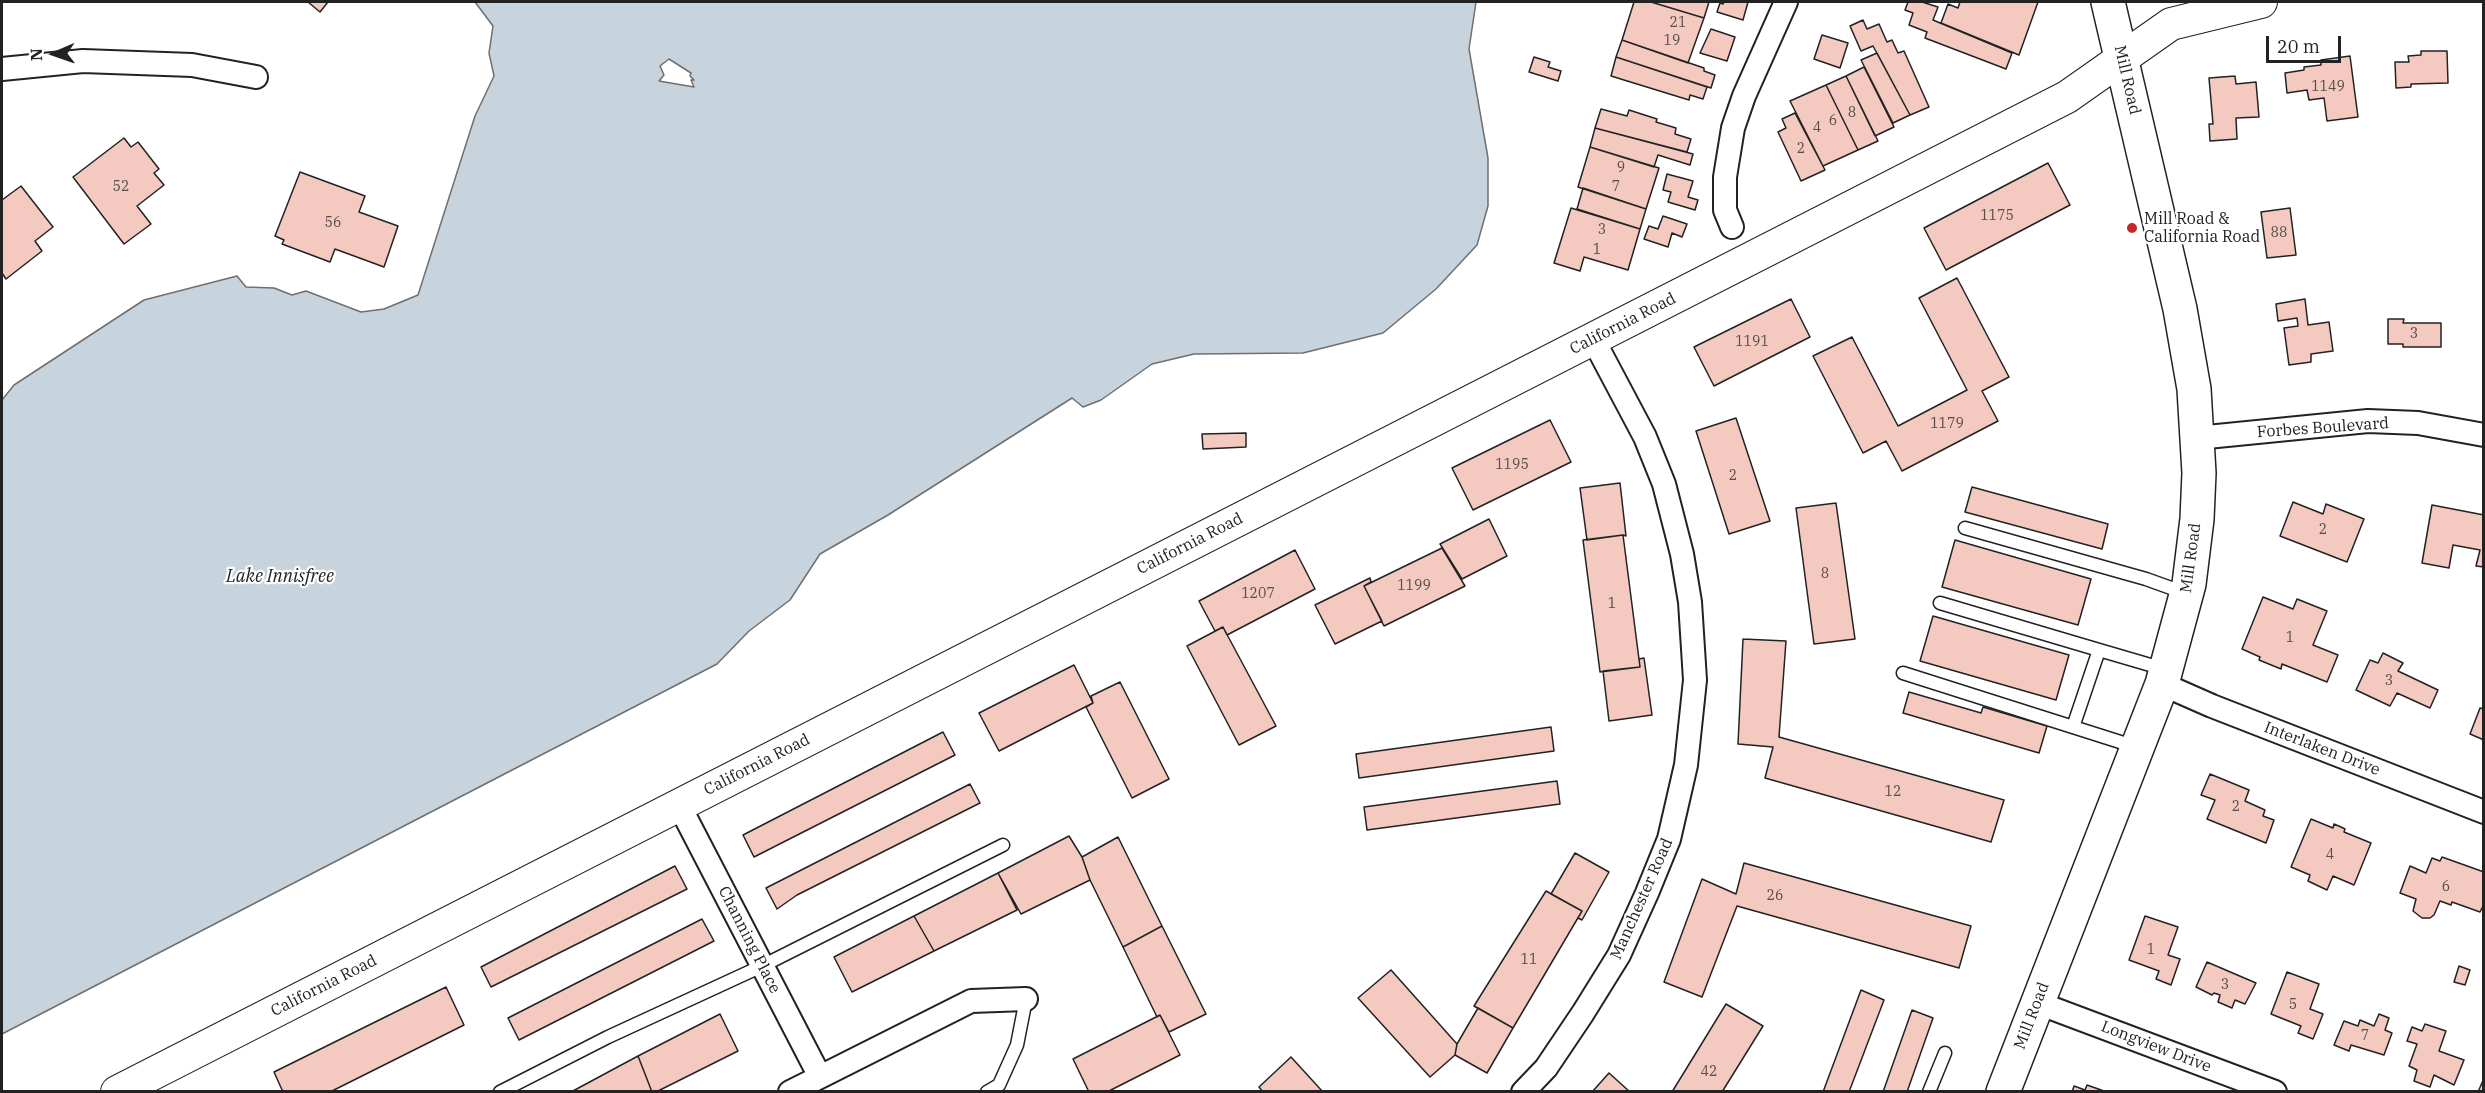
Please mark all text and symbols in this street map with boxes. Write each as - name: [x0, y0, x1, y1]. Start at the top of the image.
- house number: 21: [1670, 15, 1686, 31]
- north arrow: [24, 24, 84, 84]
- scale bar: [2269, 24, 2344, 62]
- house number: 19: [1664, 33, 1680, 49]
- text: 20 m: [2277, 35, 2320, 58]
- street label: Mill Road: [2110, 44, 2144, 116]
- text: N: [26, 48, 46, 61]
- house number: 1149: [2311, 79, 2345, 95]
- house number: 8: [1848, 105, 1856, 121]
- house number: 6: [1829, 113, 1837, 129]
- house number: 4: [1813, 120, 1821, 136]
- house number: 2: [1797, 141, 1805, 157]
- house number: 9: [1617, 160, 1625, 176]
- house number: 52: [113, 179, 129, 195]
- house number: 7: [1612, 179, 1620, 195]
- house number: 1175: [1980, 208, 2014, 224]
- place label: Mill Road & California Road: [2144, 209, 2260, 247]
- house number: 56: [325, 215, 341, 231]
- marker: Mill Road & California Road: [2125, 221, 2139, 235]
- house number: 3: [1598, 222, 1606, 238]
- house number: 88: [2271, 225, 2287, 241]
- house number: 1: [1593, 242, 1601, 258]
- street label: California Road: [1567, 289, 1679, 359]
- house number: 3: [2410, 326, 2418, 342]
- house number: 1191: [1735, 334, 1769, 350]
- street label: Forbes Boulevard: [2256, 414, 2390, 442]
- house number: 1179: [1930, 416, 1964, 432]
- house number: 1195: [1495, 457, 1529, 473]
- house number: 2: [1729, 468, 1737, 484]
- street label: California Road: [1134, 509, 1246, 579]
- street label: Mill Road: [2177, 522, 2205, 594]
- house number: 2: [2319, 522, 2327, 538]
- water label: Lake Innisfree: [226, 566, 334, 588]
- house number: 8: [1821, 566, 1829, 582]
- house number: 1199: [1397, 578, 1431, 594]
- house number: 1207: [1241, 586, 1275, 602]
- house number: 1: [1608, 596, 1616, 612]
- house number: 1: [2286, 630, 2294, 646]
- house number: 3: [2385, 673, 2393, 689]
- street label: Interlaken Drive: [2261, 718, 2383, 780]
- street label: California Road: [701, 730, 813, 800]
- house number: 12: [1885, 784, 1901, 800]
- house number: 2: [2232, 799, 2240, 815]
- street label: Manchester Road: [1607, 835, 1677, 963]
- house number: 4: [2326, 847, 2334, 863]
- house number: 6: [2442, 879, 2450, 895]
- street label: Channing Place: [714, 883, 784, 997]
- house number: 26: [1767, 888, 1783, 904]
- house number: 1: [2147, 942, 2155, 958]
- street label: California Road: [268, 951, 380, 1021]
- house number: 11: [1521, 952, 1537, 968]
- house number: 3: [2221, 977, 2229, 993]
- street label: Mill Road: [2010, 980, 2054, 1052]
- house number: 5: [2289, 997, 2297, 1013]
- street label: Longview Drive: [2098, 1017, 2214, 1077]
- house number: 7: [2361, 1028, 2369, 1044]
- house number: 42: [1701, 1064, 1717, 1080]

